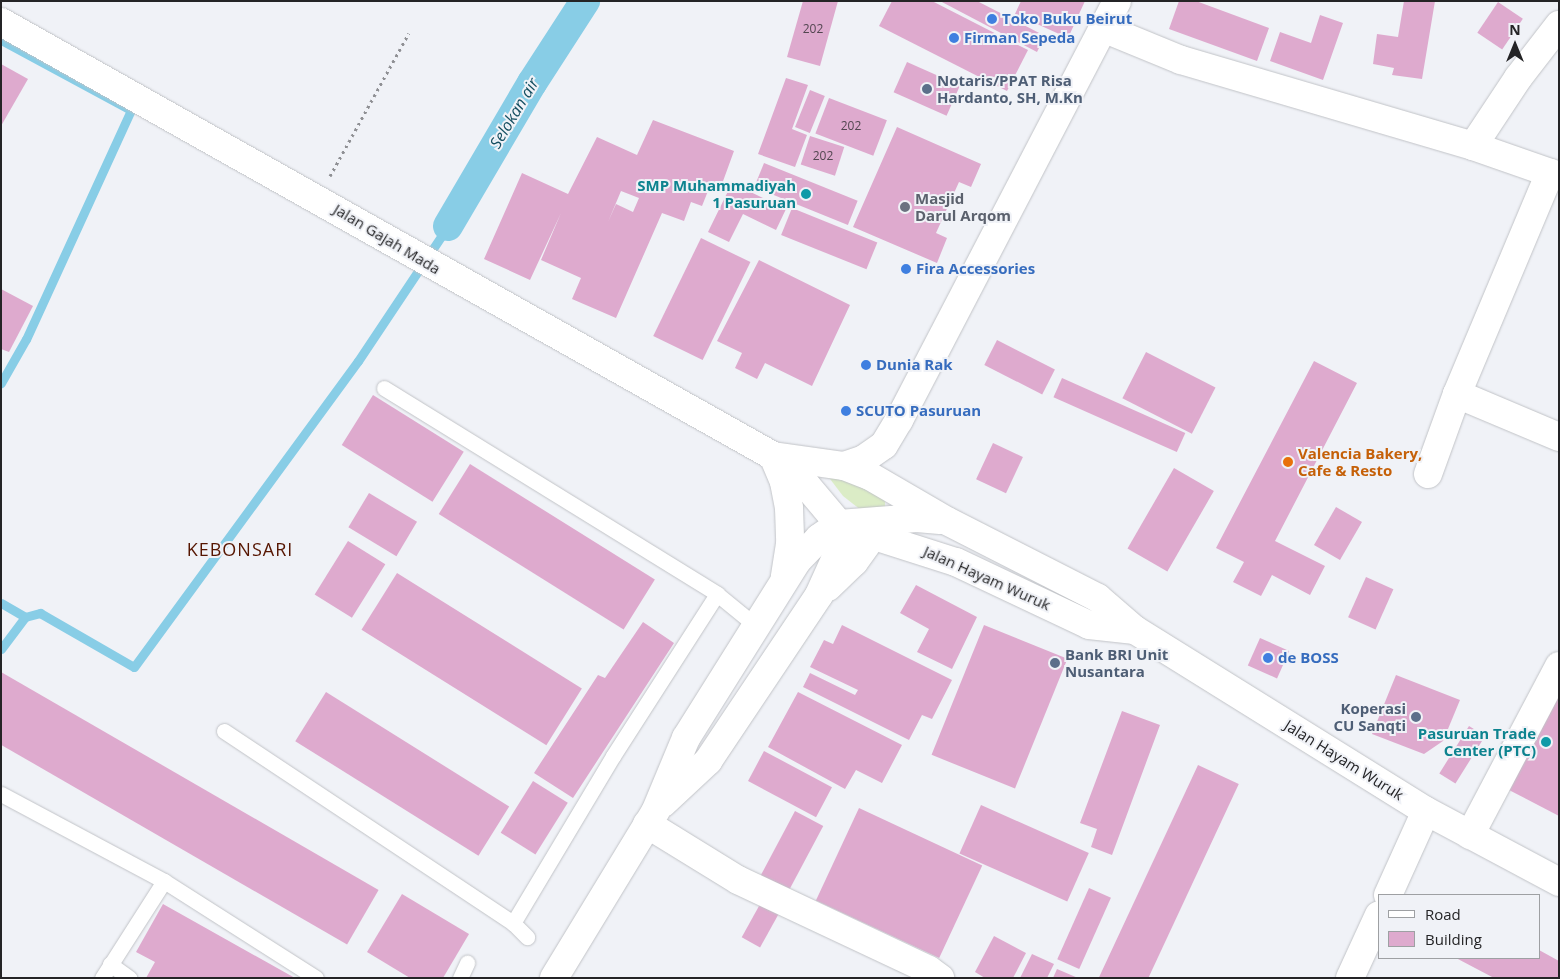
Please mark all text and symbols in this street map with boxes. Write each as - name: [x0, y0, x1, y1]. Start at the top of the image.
- place label: Toko Buku Beirut: [1002, 10, 1132, 28]
- marker: Toko Buku Beirut: [986, 13, 998, 25]
- north arrow: [1490, 20, 1540, 70]
- text: N: [1509, 20, 1521, 39]
- house number: 202: [803, 22, 823, 36]
- place label: Firman Sepeda: [964, 29, 1075, 47]
- marker: Firman Sepeda: [948, 32, 960, 44]
- place label: Notaris/PPAT Risa Hardanto, SH, M.Kn: [937, 71, 1083, 106]
- water label: Selokan air: [485, 74, 543, 152]
- marker: Notaris/PPAT Risa Hardanto, SH, M.Kn: [921, 83, 933, 95]
- house number: 202: [841, 119, 861, 133]
- house number: 202: [813, 149, 833, 163]
- place label: SMP Muhammadiyah 1 Pasuruan: [637, 176, 796, 211]
- marker: SMP Muhammadiyah 1 Pasuruan: [800, 188, 812, 200]
- place label: Masjid Darul Arqom: [915, 189, 1011, 224]
- street label: Jalan Gajah Mada: [330, 200, 444, 278]
- marker: Masjid Darul Arqom: [899, 201, 911, 213]
- place label: Fira Accessories: [916, 260, 1035, 278]
- marker: Fira Accessories: [900, 263, 912, 275]
- place label: Dunia Rak: [876, 356, 953, 374]
- marker: Dunia Rak: [860, 359, 872, 371]
- place label: SCUTO Pasuruan: [856, 402, 981, 420]
- marker: SCUTO Pasuruan: [840, 405, 852, 417]
- place label: Valencia Bakery, Cafe & Resto: [1298, 444, 1422, 479]
- marker: Valencia Bakery, Cafe & Resto: [1282, 456, 1294, 468]
- district label: KEBONSARI: [186, 538, 294, 560]
- street label: Jalan Hayam Wuruk: [921, 542, 1053, 614]
- place label: Bank BRI Unit Nusantara: [1065, 645, 1168, 680]
- place label: de BOSS: [1278, 649, 1339, 667]
- marker: de BOSS: [1262, 652, 1274, 664]
- marker: Bank BRI Unit Nusantara: [1049, 657, 1061, 669]
- place label: Koperasi CU Sanqti: [1333, 699, 1406, 734]
- marker: Koperasi CU Sanqti: [1410, 711, 1422, 723]
- street label: Jalan Hayam Wuruk: [1281, 716, 1407, 804]
- place label: Pasuruan Trade Center (PTC): [1418, 724, 1536, 759]
- marker: Pasuruan Trade Center (PTC): [1540, 736, 1552, 748]
- legend: [1378, 894, 1540, 959]
- text: Road: [1425, 904, 1461, 924]
- text: Building: [1425, 929, 1482, 949]

